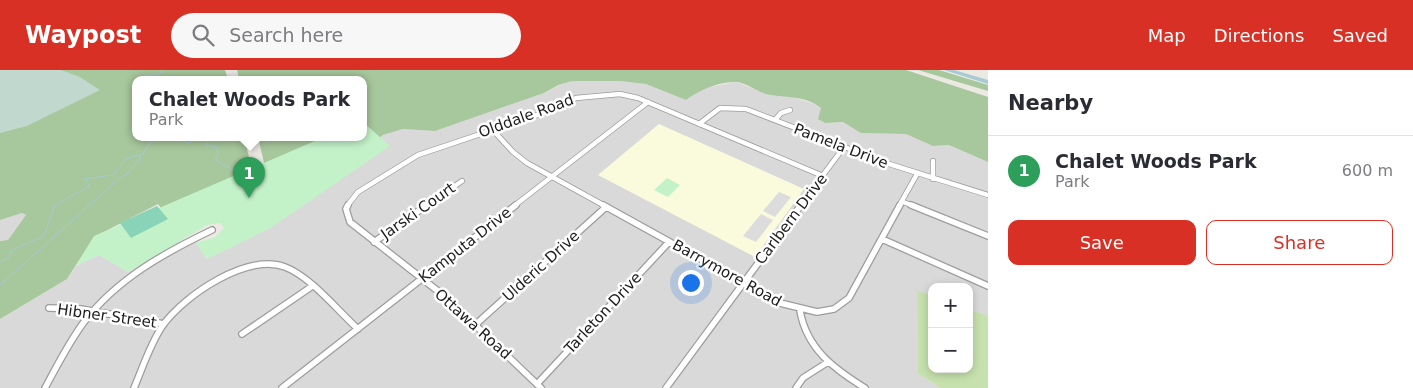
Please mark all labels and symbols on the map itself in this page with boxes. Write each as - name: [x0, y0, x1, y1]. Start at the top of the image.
- street label: Olddale Road: [476, 90, 576, 142]
- street label: Pamela Drive: [791, 120, 891, 172]
- pin: 1: [233, 157, 265, 198]
- street label: Carlbern Drive: [751, 170, 831, 268]
- street label: Jarski Court: [377, 179, 459, 244]
- street label: Kamputa Drive: [415, 203, 515, 287]
- street label: Ulderic Drive: [499, 227, 583, 305]
- street label: Barrymore Road: [669, 236, 785, 310]
- street label: Tarleton Drive: [560, 269, 645, 358]
- your location: [678, 270, 704, 296]
- street label: Ottawa Road: [431, 285, 515, 363]
- street label: Hibner Street: [56, 300, 158, 332]

